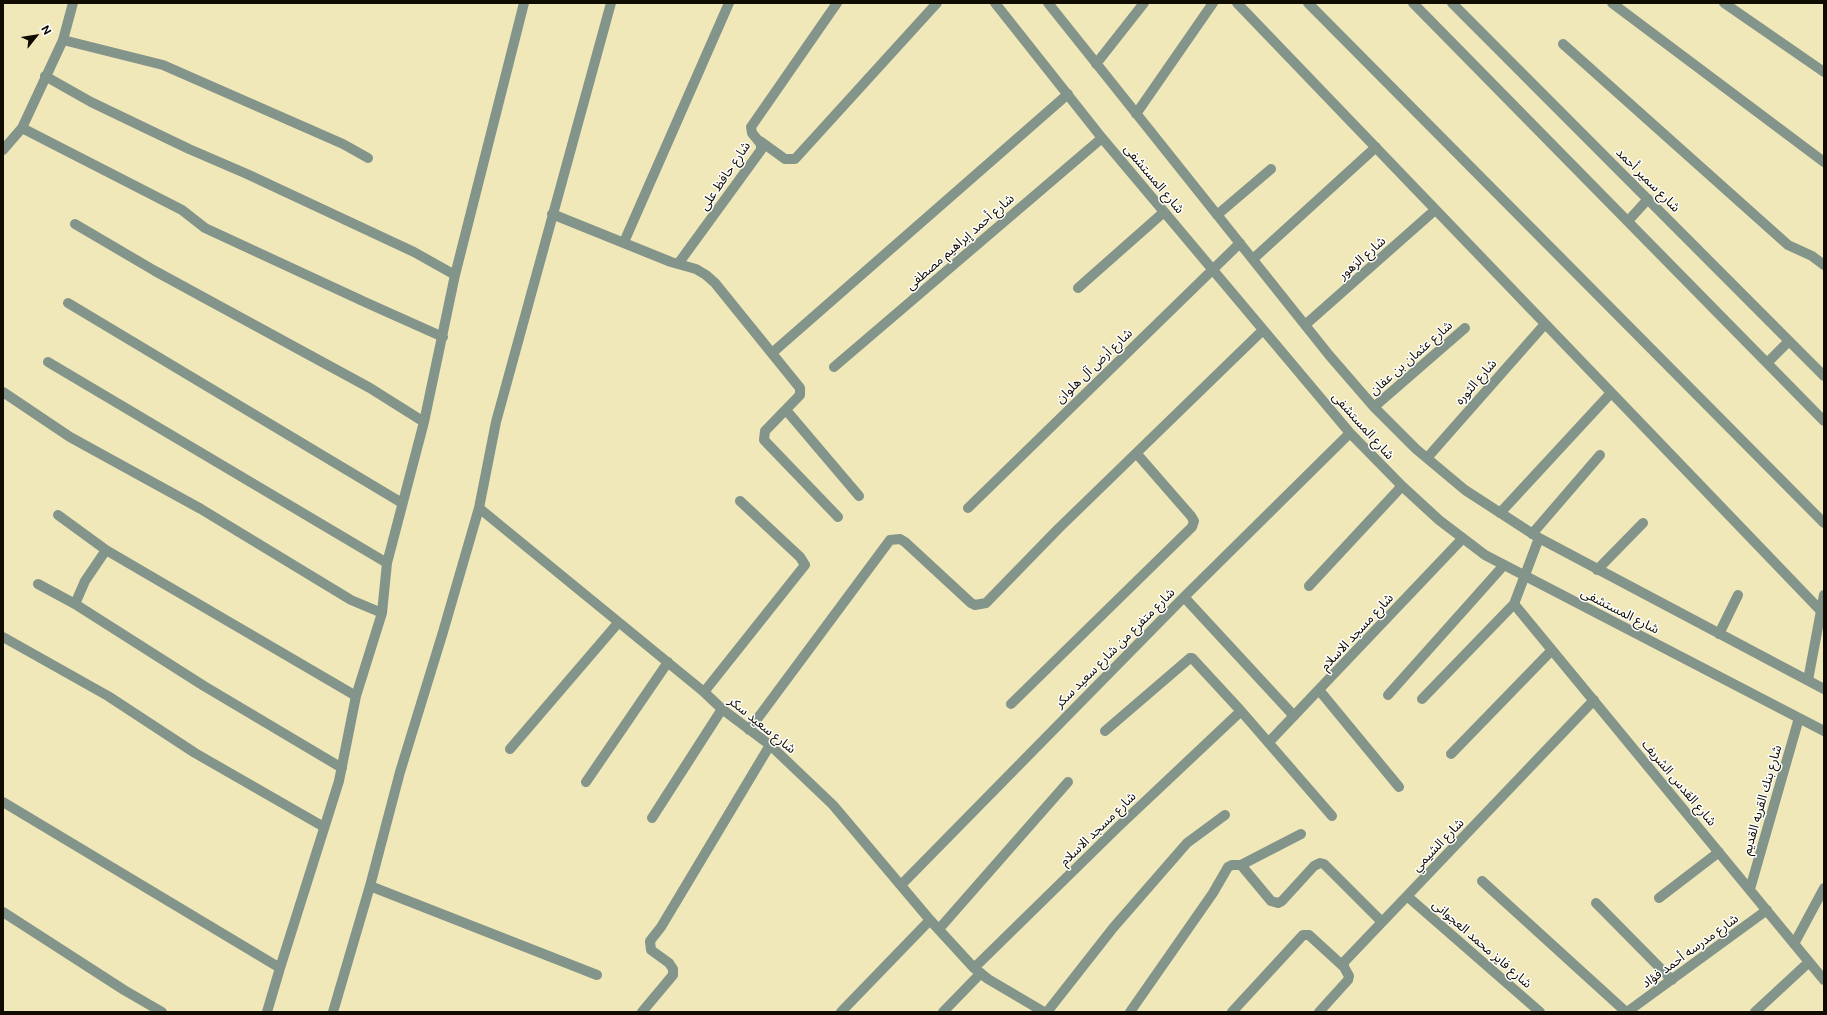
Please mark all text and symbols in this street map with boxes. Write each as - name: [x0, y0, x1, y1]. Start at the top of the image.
- north arrow: [16, 16, 56, 56]
- text: N: [39, 23, 54, 37]
- street label: شارع حافظ على: [696, 139, 754, 213]
- street label: شارع المستشفى: [1121, 141, 1187, 217]
- street label: شارع سمير أحمد: [1613, 145, 1683, 215]
- street label: شارع أحمد إبراهيم مصطفى: [903, 191, 1017, 293]
- street label: شارع الزهور: [1335, 233, 1389, 283]
- street label: شارع عثمان بن عفان: [1366, 318, 1456, 398]
- street label: شارع أرض آل هلوان: [1052, 325, 1136, 407]
- street label: شارع الثوره: [1452, 356, 1500, 408]
- street label: شارع المستشفى: [1329, 389, 1397, 463]
- street label: شارع متفرع من شارع سعيد سكر: [1052, 585, 1178, 711]
- street label: شارع المستشفى: [1578, 585, 1662, 637]
- street label: شارع مسجد الاسلام: [1317, 590, 1397, 674]
- street label: شارع سعيد سكر: [725, 693, 799, 757]
- street label: شارع القدس الشريف: [1638, 737, 1720, 829]
- street label: شارع بنك القريه القديم: [1739, 743, 1785, 857]
- street label: شارع مسجد الاسلام: [1057, 789, 1139, 869]
- street label: شارع الشيمي: [1409, 815, 1467, 875]
- street label: شارع فايز محمد العجوانى: [1429, 897, 1535, 991]
- street label: شارع مدرسه أحمد فؤاد: [1639, 911, 1741, 991]

